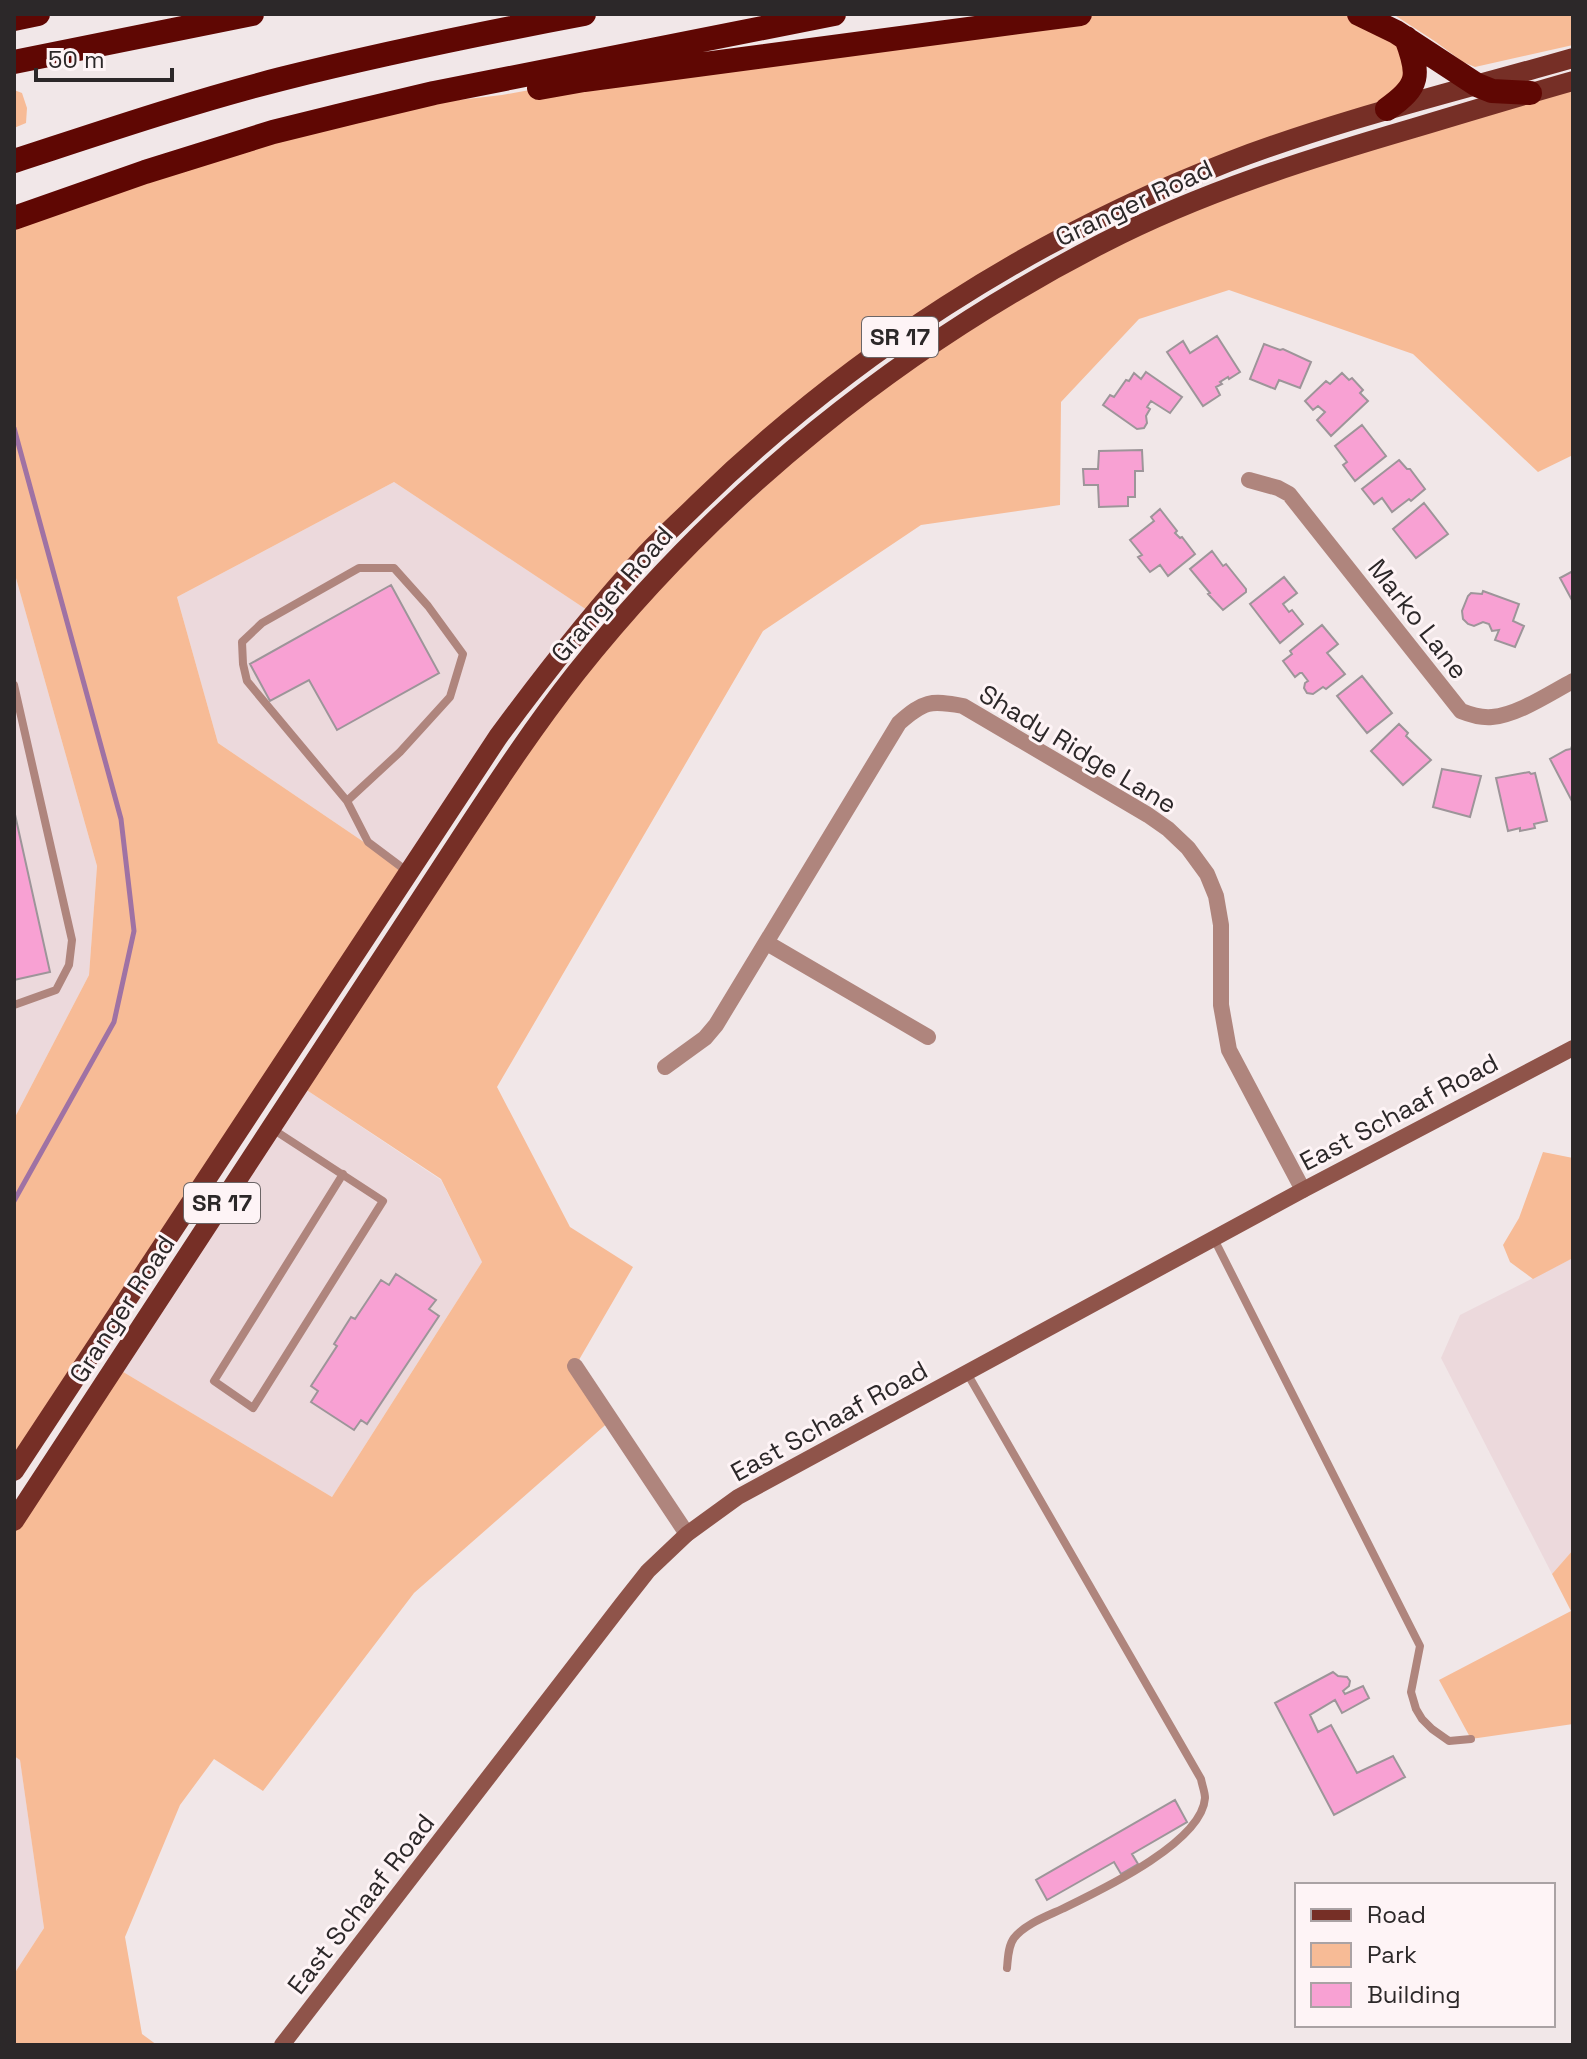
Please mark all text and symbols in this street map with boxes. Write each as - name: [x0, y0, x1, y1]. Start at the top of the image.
- scale bar: [36, 32, 172, 82]
- text: 50 m: [48, 44, 105, 75]
- street label: Granger Road: [1050, 152, 1218, 254]
- road number: SR 17: [862, 317, 938, 357]
- street label: Granger Road: [543, 519, 681, 669]
- street label: Marko Lane: [1360, 552, 1476, 686]
- street label: Shady Ridge Lane: [973, 677, 1183, 821]
- street label: East Schaaf Road: [1294, 1045, 1504, 1179]
- road number: SR 17: [184, 1183, 260, 1223]
- street label: Granger Road: [62, 1229, 182, 1389]
- street label: East Schaaf Road: [725, 1353, 933, 1489]
- street label: East Schaaf Road: [280, 1807, 442, 2001]
- legend: [1295, 1883, 1555, 2027]
- text: Road: [1367, 1899, 1426, 1930]
- text: Park: [1367, 1939, 1417, 1970]
- text: Building: [1367, 1979, 1461, 2010]

